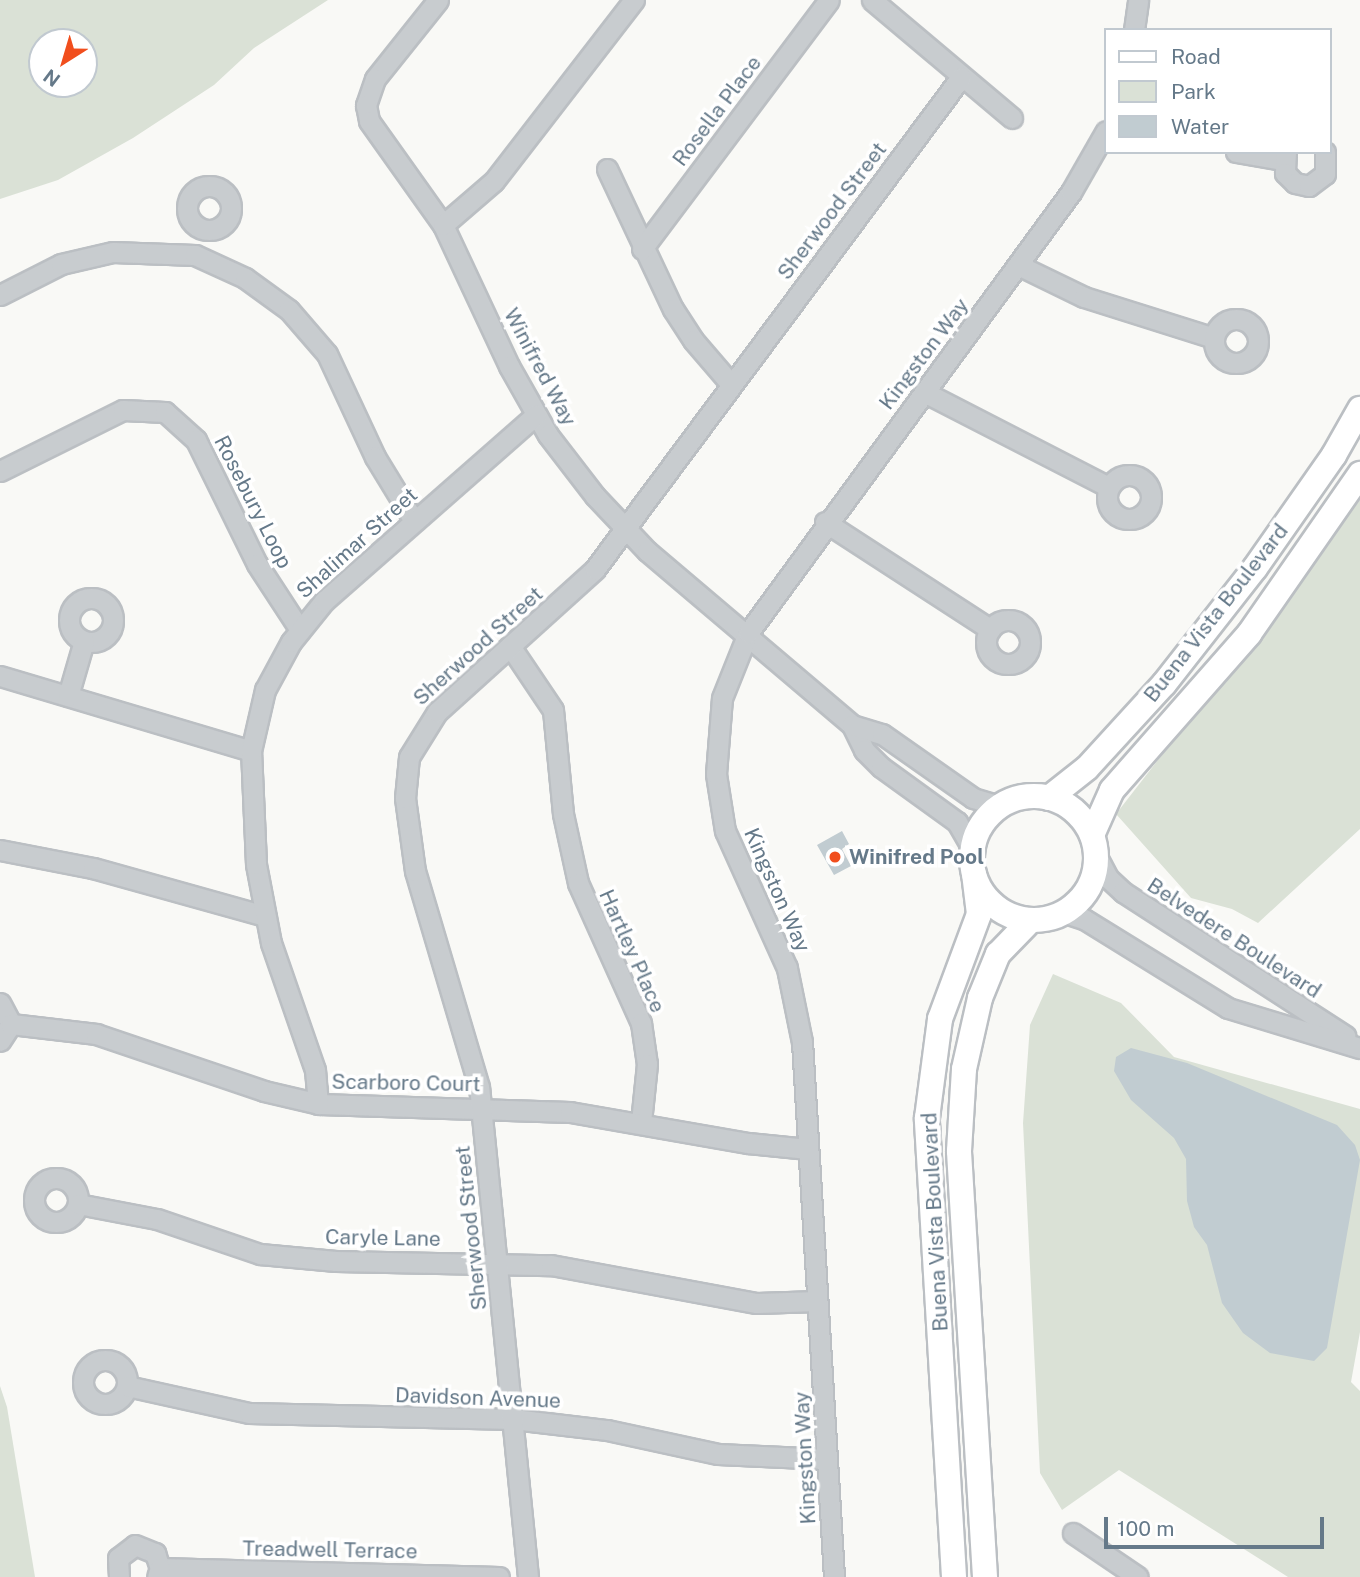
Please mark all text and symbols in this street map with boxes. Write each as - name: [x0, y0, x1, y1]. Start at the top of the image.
- north arrow: [28, 28, 98, 98]
- legend: [1104, 28, 1332, 154]
- text: Road: [1171, 44, 1221, 69]
- street label: Rosella Place: [667, 51, 767, 171]
- text: N: [39, 65, 64, 91]
- text: Park: [1171, 79, 1216, 104]
- text: Water: [1171, 114, 1229, 139]
- street label: Sherwood Street: [772, 137, 892, 285]
- street label: Kingston Way: [874, 293, 974, 415]
- street label: Winifred Way: [498, 304, 582, 430]
- street label: Rosebury Loop: [209, 431, 297, 573]
- street label: Shalimar Street: [291, 482, 423, 604]
- street label: Buena Vista Boulevard: [1138, 519, 1294, 707]
- street label: Sherwood Street: [408, 581, 548, 711]
- street label: Kingston Way: [738, 824, 816, 956]
- place label: Winifred Pool: [849, 844, 984, 870]
- marker: Winifred Pool: [827, 849, 843, 865]
- street label: Belvedere Boulevard: [1142, 872, 1326, 1004]
- street label: Hartley Place: [594, 886, 670, 1016]
- street label: Scarboro Court: [331, 1069, 481, 1097]
- street label: Buena Vista Boulevard: [917, 1112, 953, 1332]
- street label: Sherwood Street: [450, 1144, 492, 1312]
- street label: Caryle Lane: [325, 1224, 441, 1252]
- street label: Davidson Avenue: [395, 1383, 561, 1413]
- street label: Kingston Way: [789, 1391, 821, 1525]
- scale bar: [1108, 1504, 1328, 1548]
- text: 100 m: [1117, 1516, 1174, 1541]
- street label: Treadwell Terrace: [242, 1536, 418, 1564]

